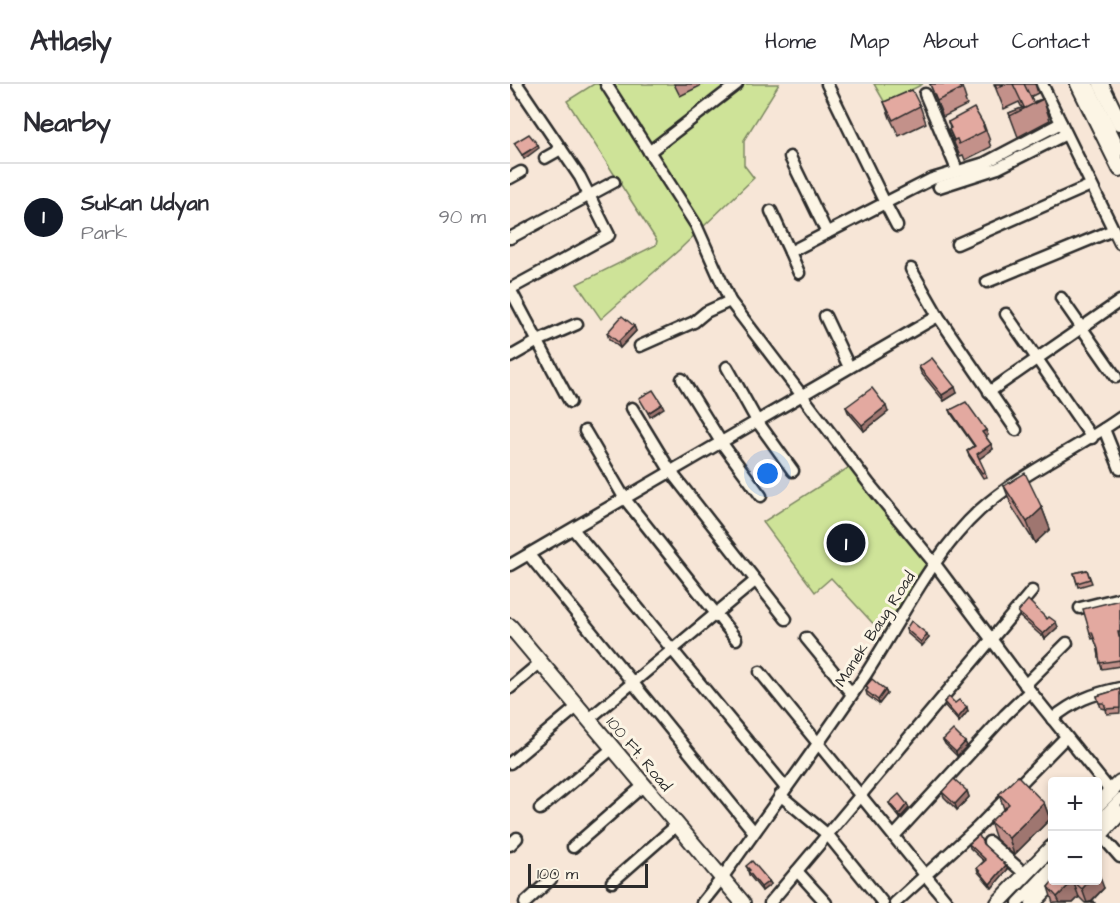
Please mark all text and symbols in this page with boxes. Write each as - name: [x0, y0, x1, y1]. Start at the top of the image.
- text: Atlasly: [30, 22, 112, 61]
- text: Home: [765, 27, 817, 56]
- text: Map: [850, 27, 890, 56]
- text: About: [923, 27, 979, 56]
- text: Contact: [1012, 27, 1090, 56]
- text: Nearby: [24, 105, 111, 141]
- text: Sukan Udyan: [81, 188, 209, 219]
- text: 1: [42, 203, 45, 231]
- text: 90 m: [438, 203, 486, 231]
- text: Park: [81, 219, 127, 247]
- your location: [753, 459, 782, 488]
- pin: 1: [826, 520, 866, 566]
- street label: Manek Baug Road: [829, 567, 921, 691]
- street label: 100 Ft. Road: [601, 712, 677, 796]
- map controls: [1048, 777, 1102, 885]
- button: +: [1048, 777, 1102, 831]
- button: −: [1048, 831, 1102, 885]
- scale bar: [528, 861, 648, 888]
- text: 100 m: [537, 863, 578, 885]

